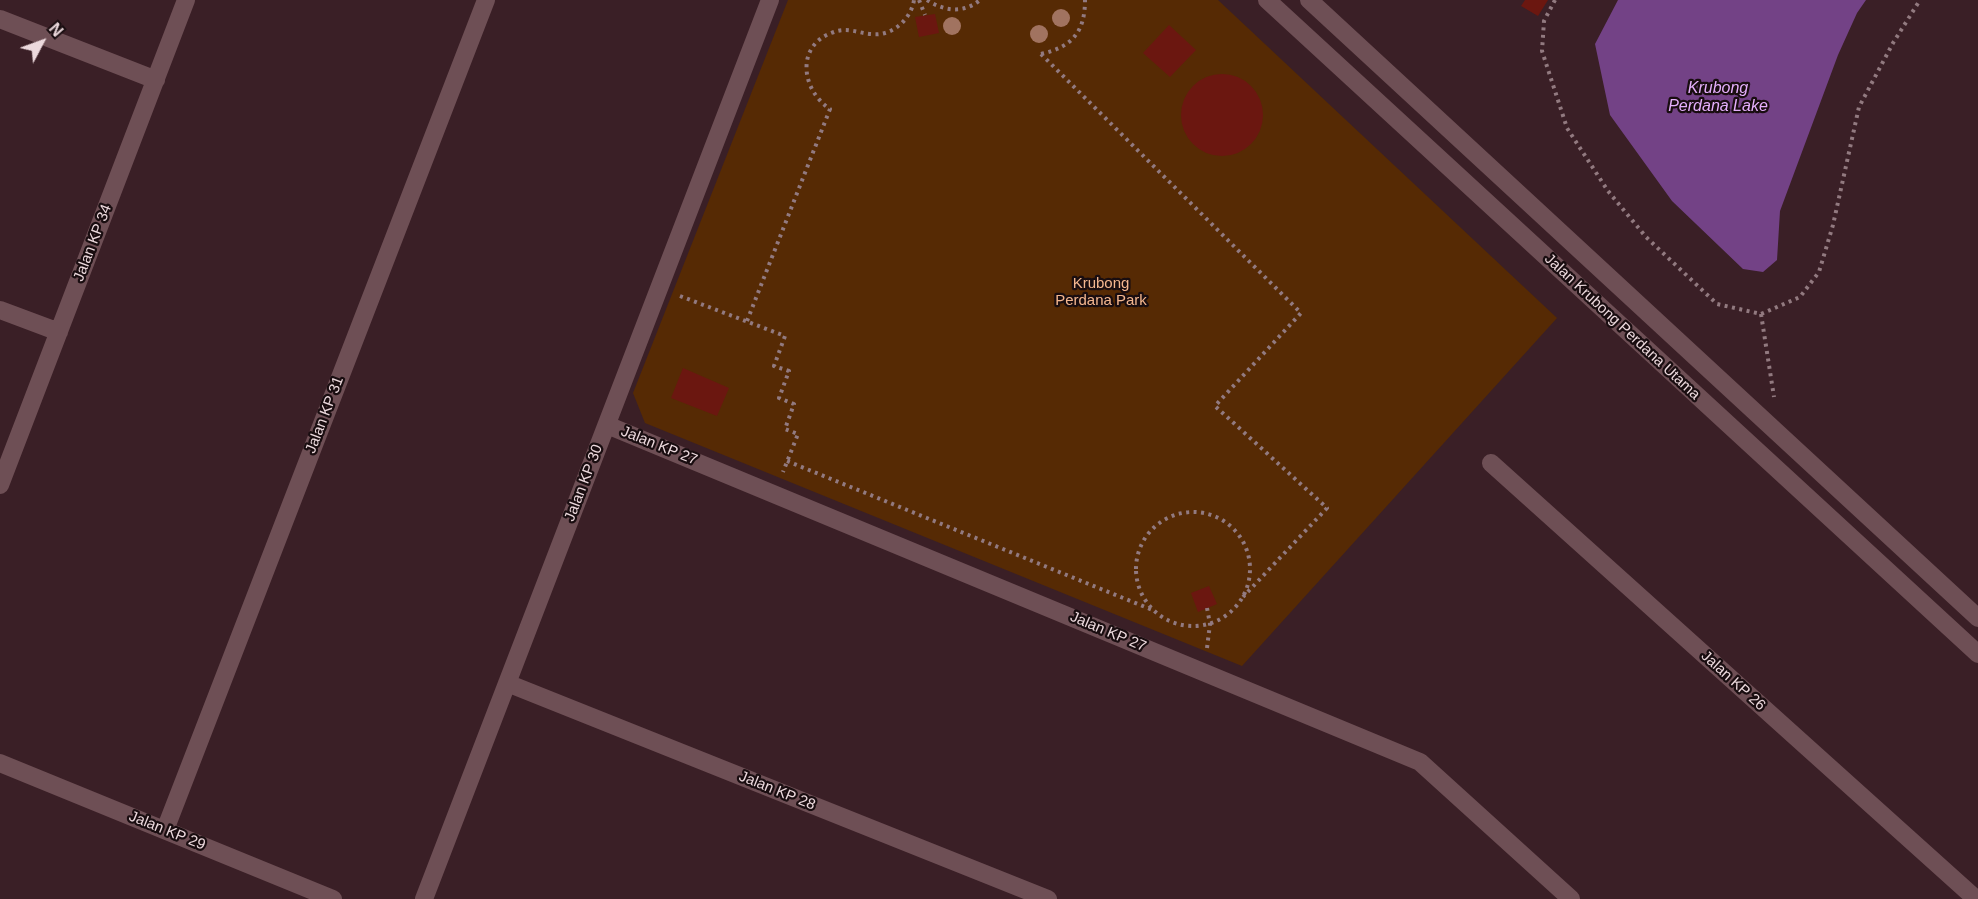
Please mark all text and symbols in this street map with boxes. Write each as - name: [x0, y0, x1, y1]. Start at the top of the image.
- north arrow: [12, 12, 72, 72]
- text: N: [46, 20, 66, 40]
- water label: Krubong Perdana Lake: [1668, 79, 1768, 117]
- street label: Jalan KP 34: [70, 202, 116, 284]
- street label: Jalan Krubong Perdana Utama: [1541, 250, 1703, 404]
- park label: Krubong Perdana Park: [1055, 275, 1147, 310]
- street label: Jalan KP 31: [302, 374, 348, 456]
- street label: Jalan KP 27: [618, 423, 700, 469]
- street label: Jalan KP 30: [561, 442, 607, 524]
- street label: Jalan KP 27: [1067, 608, 1149, 656]
- street label: Jalan KP 26: [1697, 647, 1769, 715]
- street label: Jalan KP 28: [736, 768, 818, 814]
- street label: Jalan KP 29: [126, 808, 208, 854]

